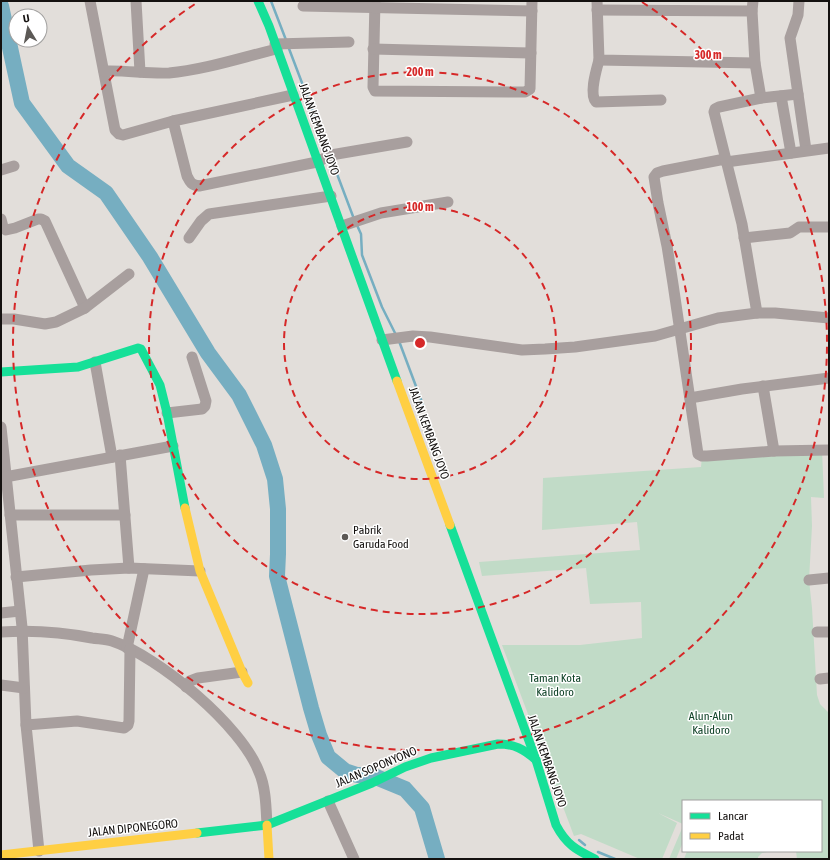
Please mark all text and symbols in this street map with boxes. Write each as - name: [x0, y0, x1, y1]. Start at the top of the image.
- north arrow: [8, 8, 48, 48]
- text: U: [22, 12, 31, 25]
- text: 300 m: [694, 48, 722, 62]
- text: 200 m: [406, 65, 434, 79]
- street label: JALAN KEMBANG JOYO: [296, 81, 342, 177]
- text: 100 m: [406, 200, 434, 214]
- centre of rings: [413, 336, 427, 350]
- street label: JALAN KEMBANG JOYO: [406, 385, 452, 481]
- place label: Pabrik Garuda Food: [353, 523, 409, 551]
- marker: Pabrik Garuda Food: [340, 532, 350, 542]
- park label: Taman Kota Kalidoro: [529, 671, 581, 699]
- park label: Alun-Alun Kalidoro: [689, 709, 733, 737]
- street label: JALAN KEMBANG JOYO: [525, 713, 569, 809]
- street label: JALAN SOPONYONO: [333, 744, 419, 790]
- legend: [682, 800, 822, 852]
- text: Lancar: [718, 809, 748, 823]
- street label: JALAN DIPONEGORO: [87, 816, 179, 840]
- text: Padat: [718, 829, 744, 843]

